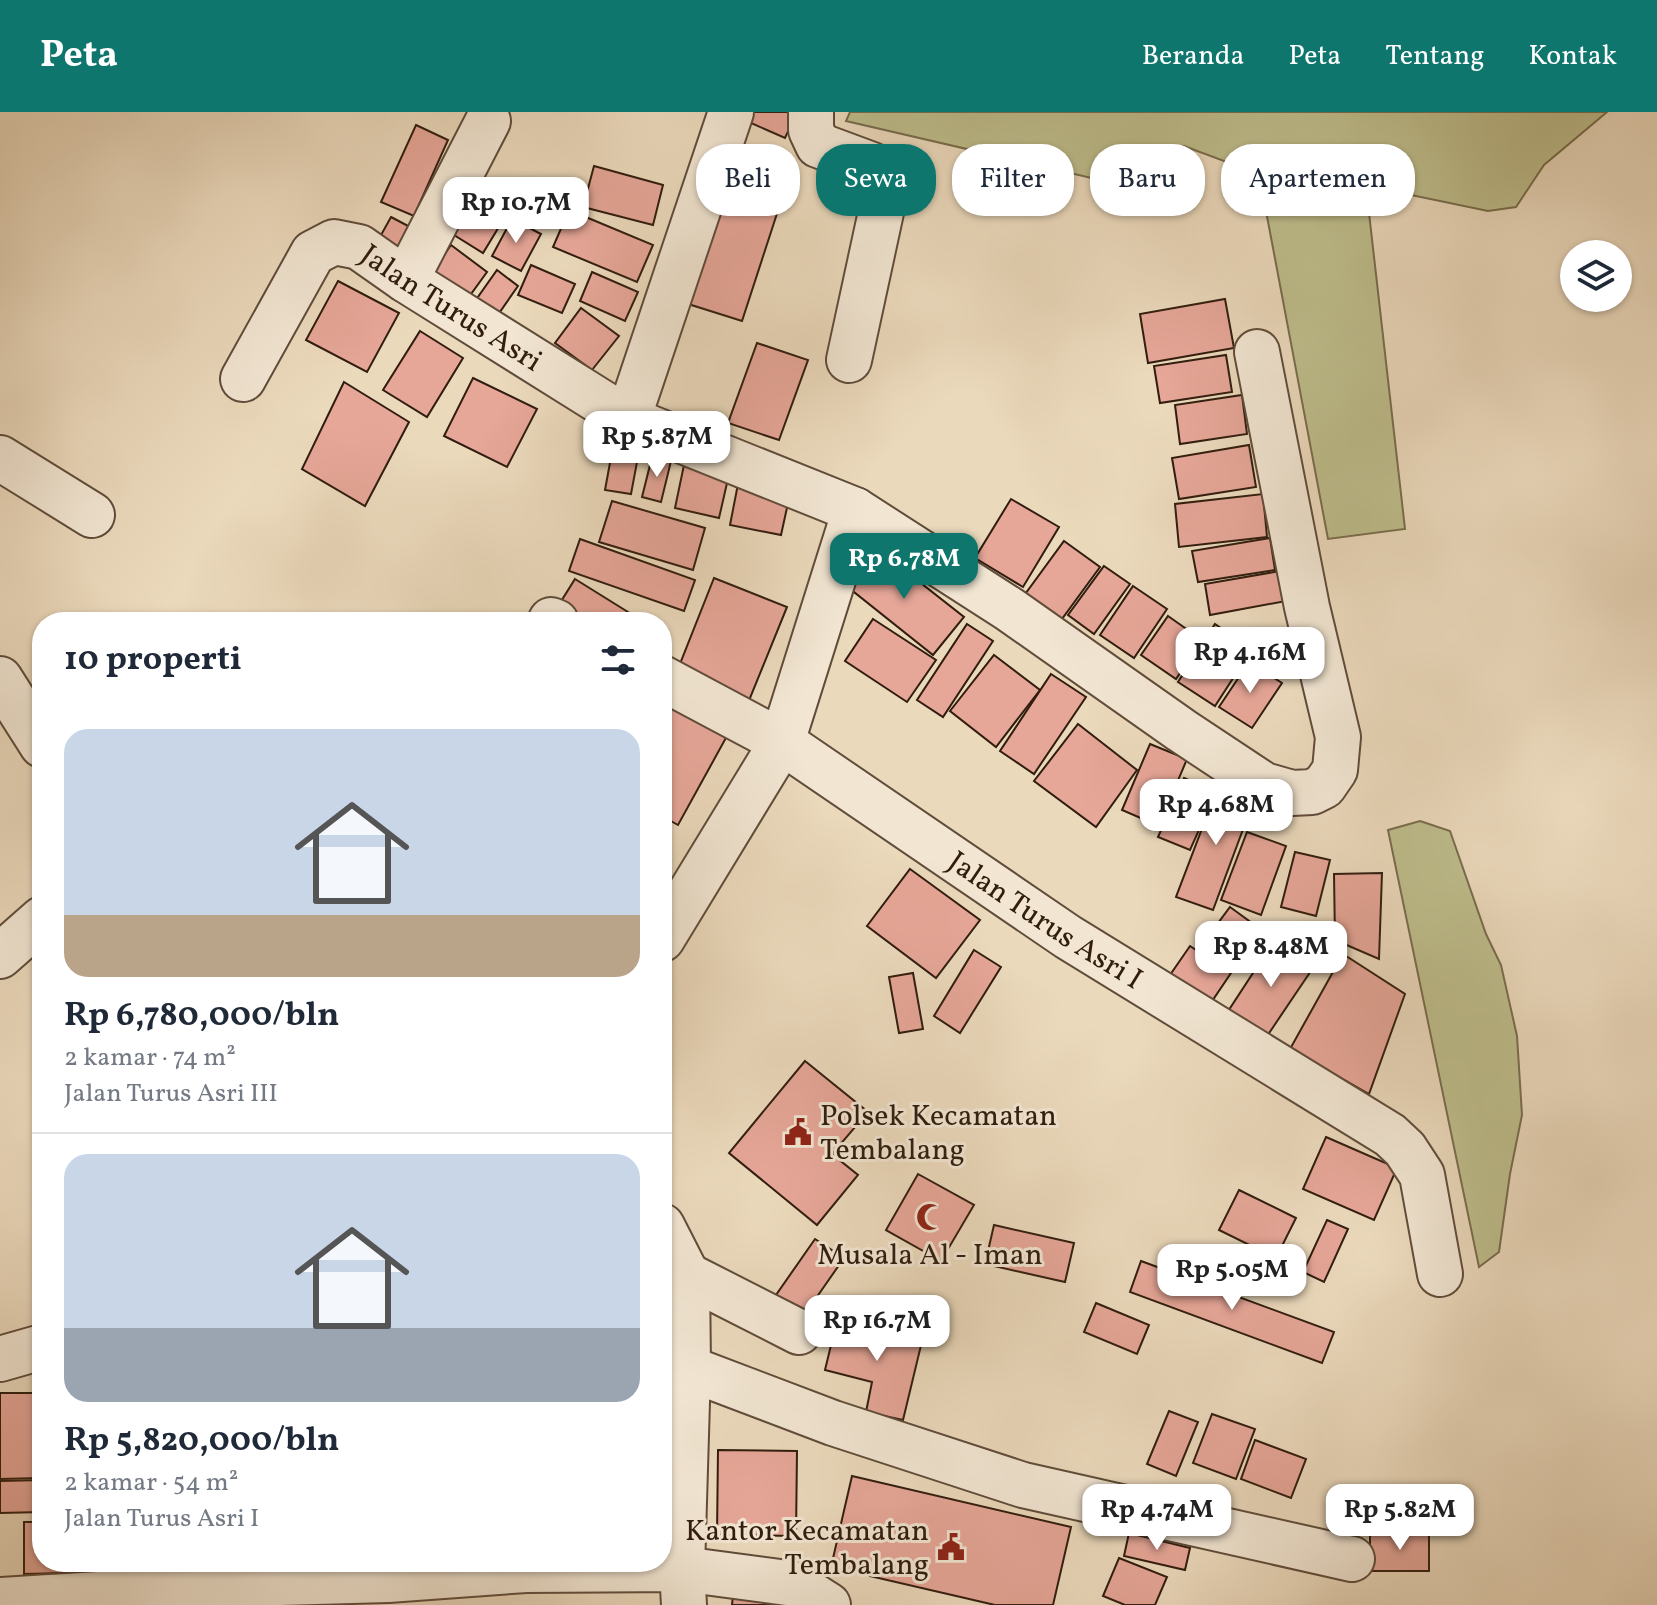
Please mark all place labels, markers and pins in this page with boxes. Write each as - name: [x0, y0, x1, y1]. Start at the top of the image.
- pin: Rp 10.7M: [433, 177, 599, 245]
- pin: Rp 5.87M: [574, 411, 740, 479]
- pin: Rp 6.78M: [821, 533, 987, 601]
- pin: Rp 4.16M: [1167, 627, 1333, 695]
- pin: Rp 4.68M: [1133, 779, 1299, 847]
- pin: Rp 8.48M: [1188, 921, 1354, 989]
- place label: Polsek Kecamatan Tembalang: [820, 1096, 1057, 1172]
- public building icon: Polsek Kecamatan Tembalang: [783, 1117, 813, 1147]
- mosque icon: Musala Al - Iman: [915, 1202, 945, 1232]
- place label: Musala Al - Iman: [817, 1235, 1043, 1277]
- pin: Rp 5.05M: [1149, 1244, 1315, 1312]
- pin: Rp 16.7M: [794, 1295, 960, 1363]
- pin: Rp 4.74M: [1074, 1484, 1240, 1552]
- pin: Rp 5.82M: [1317, 1484, 1483, 1552]
- place label: Kantor Kecamatan Tembalang: [685, 1511, 929, 1587]
- public building icon: Kantor Kecamatan Tembalang: [936, 1532, 966, 1562]

